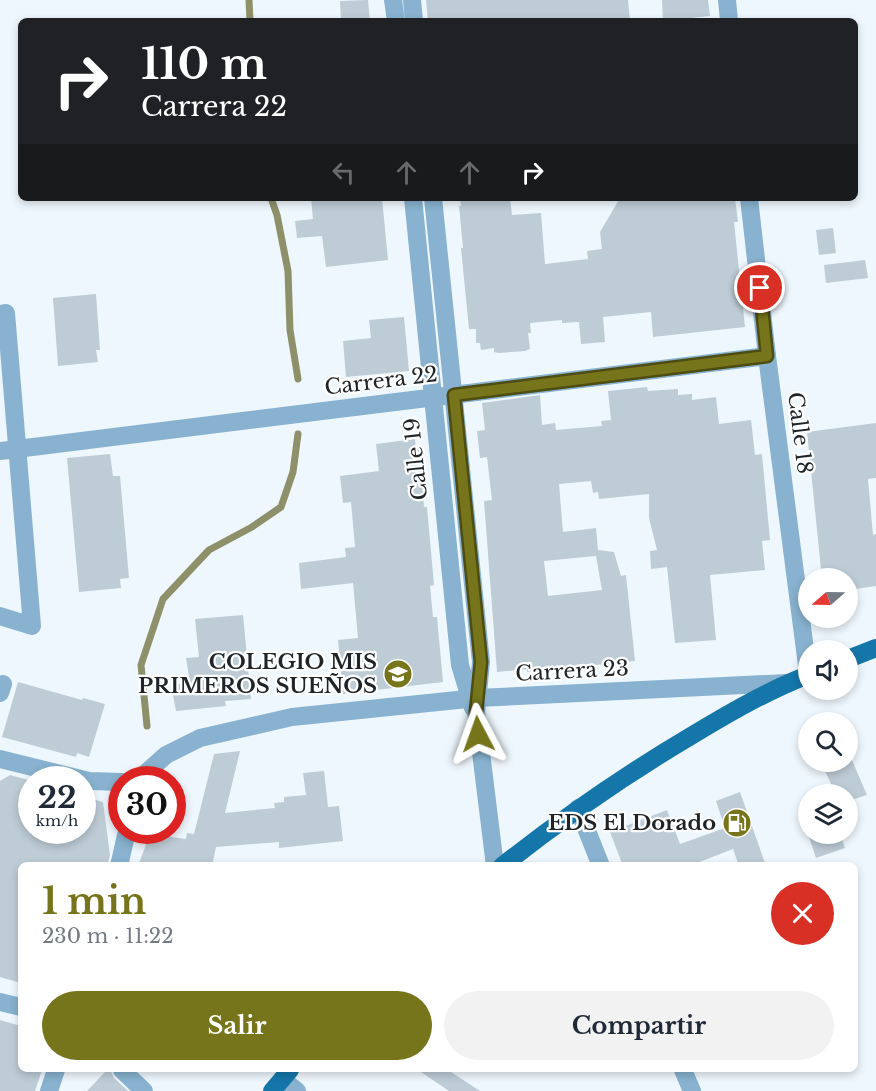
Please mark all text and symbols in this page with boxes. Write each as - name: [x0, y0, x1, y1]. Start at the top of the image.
- text: 110 m: [141, 38, 267, 90]
- icon: right: [42, 42, 120, 120]
- text: Carrera 22: [141, 90, 287, 123]
- icon: left: [327, 156, 360, 189]
- icon: ahead: [390, 156, 423, 189]
- icon: ahead: [453, 156, 486, 189]
- icon: right: [516, 156, 549, 189]
- pin: [734, 262, 785, 313]
- icon: arrive: [743, 271, 776, 304]
- street label: Carrera 22: [323, 361, 439, 401]
- street label: Calle 18: [782, 391, 818, 475]
- street label: Calle 19: [399, 416, 433, 502]
- north arrow: [798, 568, 858, 628]
- map controls: [798, 568, 858, 844]
- button: sound: [798, 640, 858, 700]
- place label: COLEGIO MIS PRIMEROS SUEÑOS: [138, 649, 377, 699]
- street label: Carrera 23: [515, 655, 629, 687]
- school or university icon: COLEGIO MIS PRIMEROS SUEÑOS: [382, 658, 414, 690]
- position arrow: [446, 702, 510, 766]
- button: search: [798, 712, 858, 772]
- speed limit sign: 30: [108, 766, 186, 844]
- text: 22: [37, 779, 77, 816]
- button: layers: [798, 784, 858, 844]
- fuel station icon: EDS El Dorado: [721, 807, 753, 839]
- place label: EDS El Dorado: [548, 810, 716, 836]
- text: km/h: [36, 811, 78, 830]
- text: 1 min: [42, 879, 146, 924]
- button: close: [771, 882, 834, 945]
- text: 230 m · 11:22: [42, 924, 173, 948]
- button: Salir: [42, 991, 432, 1060]
- button: Compartir: [444, 991, 834, 1060]

